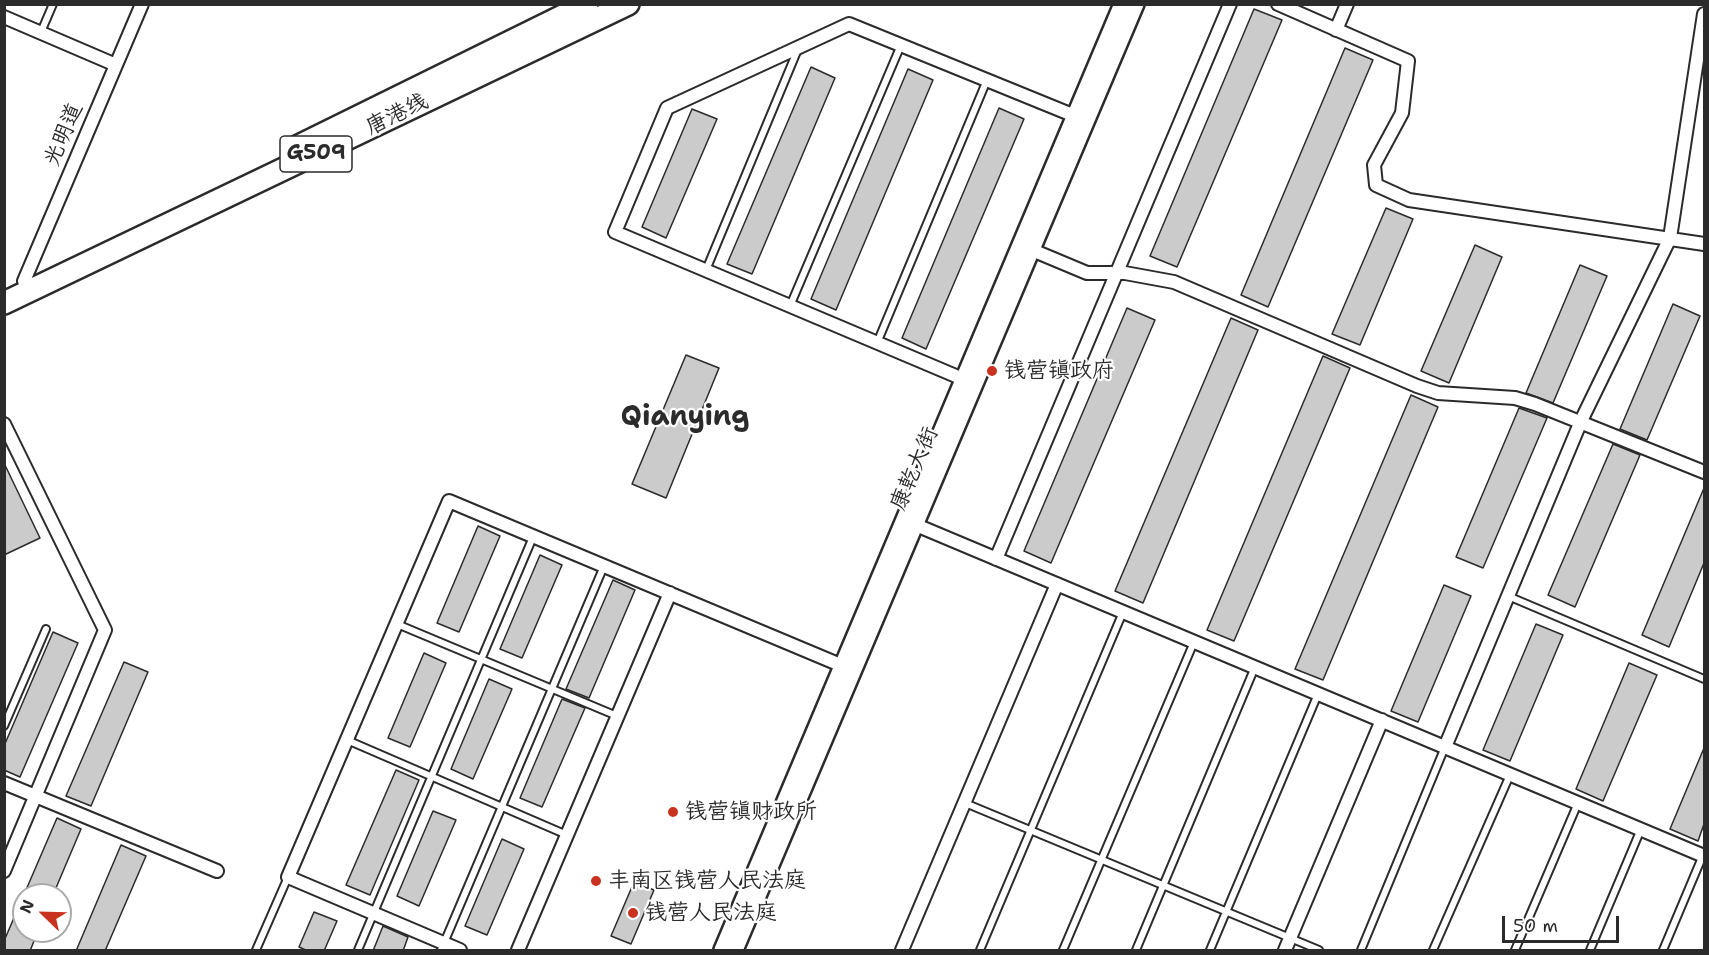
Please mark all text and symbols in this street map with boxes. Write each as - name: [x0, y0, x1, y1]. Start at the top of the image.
- street label: 唐港线: [362, 89, 432, 141]
- street label: 光明道: [39, 99, 89, 171]
- road number: G509: [280, 136, 352, 172]
- place label: 钱营镇政府: [1004, 358, 1114, 384]
- marker: 钱营镇政府: [985, 364, 999, 378]
- district label: Qianying: [621, 401, 749, 435]
- street label: 康乾大街: [886, 423, 944, 515]
- place label: 钱营镇财政所: [685, 799, 817, 825]
- marker: 钱营镇财政所: [666, 805, 680, 819]
- place label: 丰南区钱营人民法庭: [608, 868, 806, 894]
- marker: 丰南区钱营人民法庭: [589, 874, 603, 888]
- north arrow: [12, 883, 72, 943]
- text: N: [15, 897, 39, 916]
- place label: 钱营人民法庭: [645, 900, 777, 926]
- scale bar: [1505, 904, 1622, 942]
- marker: 钱营人民法庭: [626, 906, 640, 920]
- text: 50 m: [1513, 914, 1558, 938]

